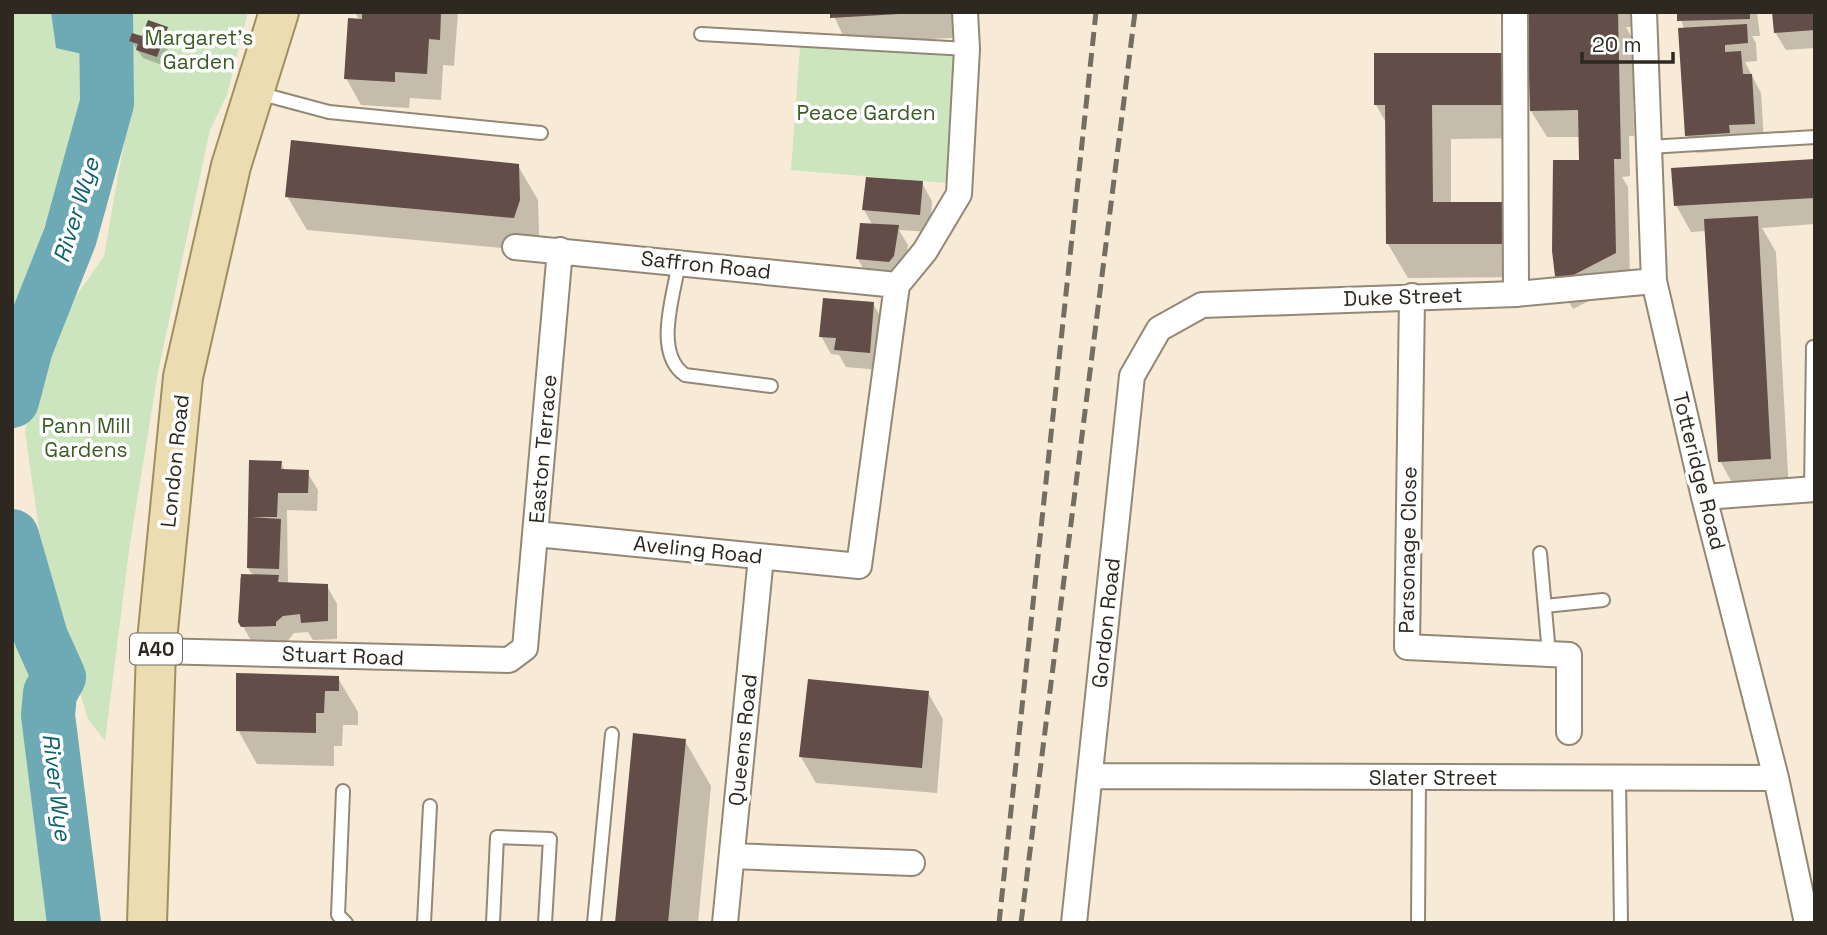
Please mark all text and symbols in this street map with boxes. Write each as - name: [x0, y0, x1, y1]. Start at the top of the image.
- scale bar: [1582, 21, 1673, 65]
- park label: Margaret's Garden: [145, 24, 253, 75]
- text: 20 m: [1592, 31, 1642, 58]
- park label: Peace Garden: [796, 99, 936, 126]
- water label: River Wye: [46, 153, 107, 266]
- street label: Saffron Road: [640, 244, 772, 285]
- street label: Duke Street: [1343, 281, 1463, 312]
- street label: Easton Terrace: [523, 373, 562, 525]
- street label: Totteridge Road: [1667, 389, 1732, 553]
- street label: London Road: [154, 393, 195, 529]
- park label: Pann Mill Gardens: [41, 412, 131, 463]
- street label: Parsonage Close: [1393, 466, 1422, 634]
- street label: Aveling Road: [632, 529, 764, 570]
- street label: Gordon Road: [1085, 557, 1126, 689]
- road number: A40: [130, 634, 182, 664]
- street label: Stuart Road: [282, 640, 404, 671]
- street label: Queens Road: [722, 673, 763, 807]
- water label: River Wye: [36, 732, 79, 844]
- street label: Slater Street: [1369, 764, 1497, 791]

